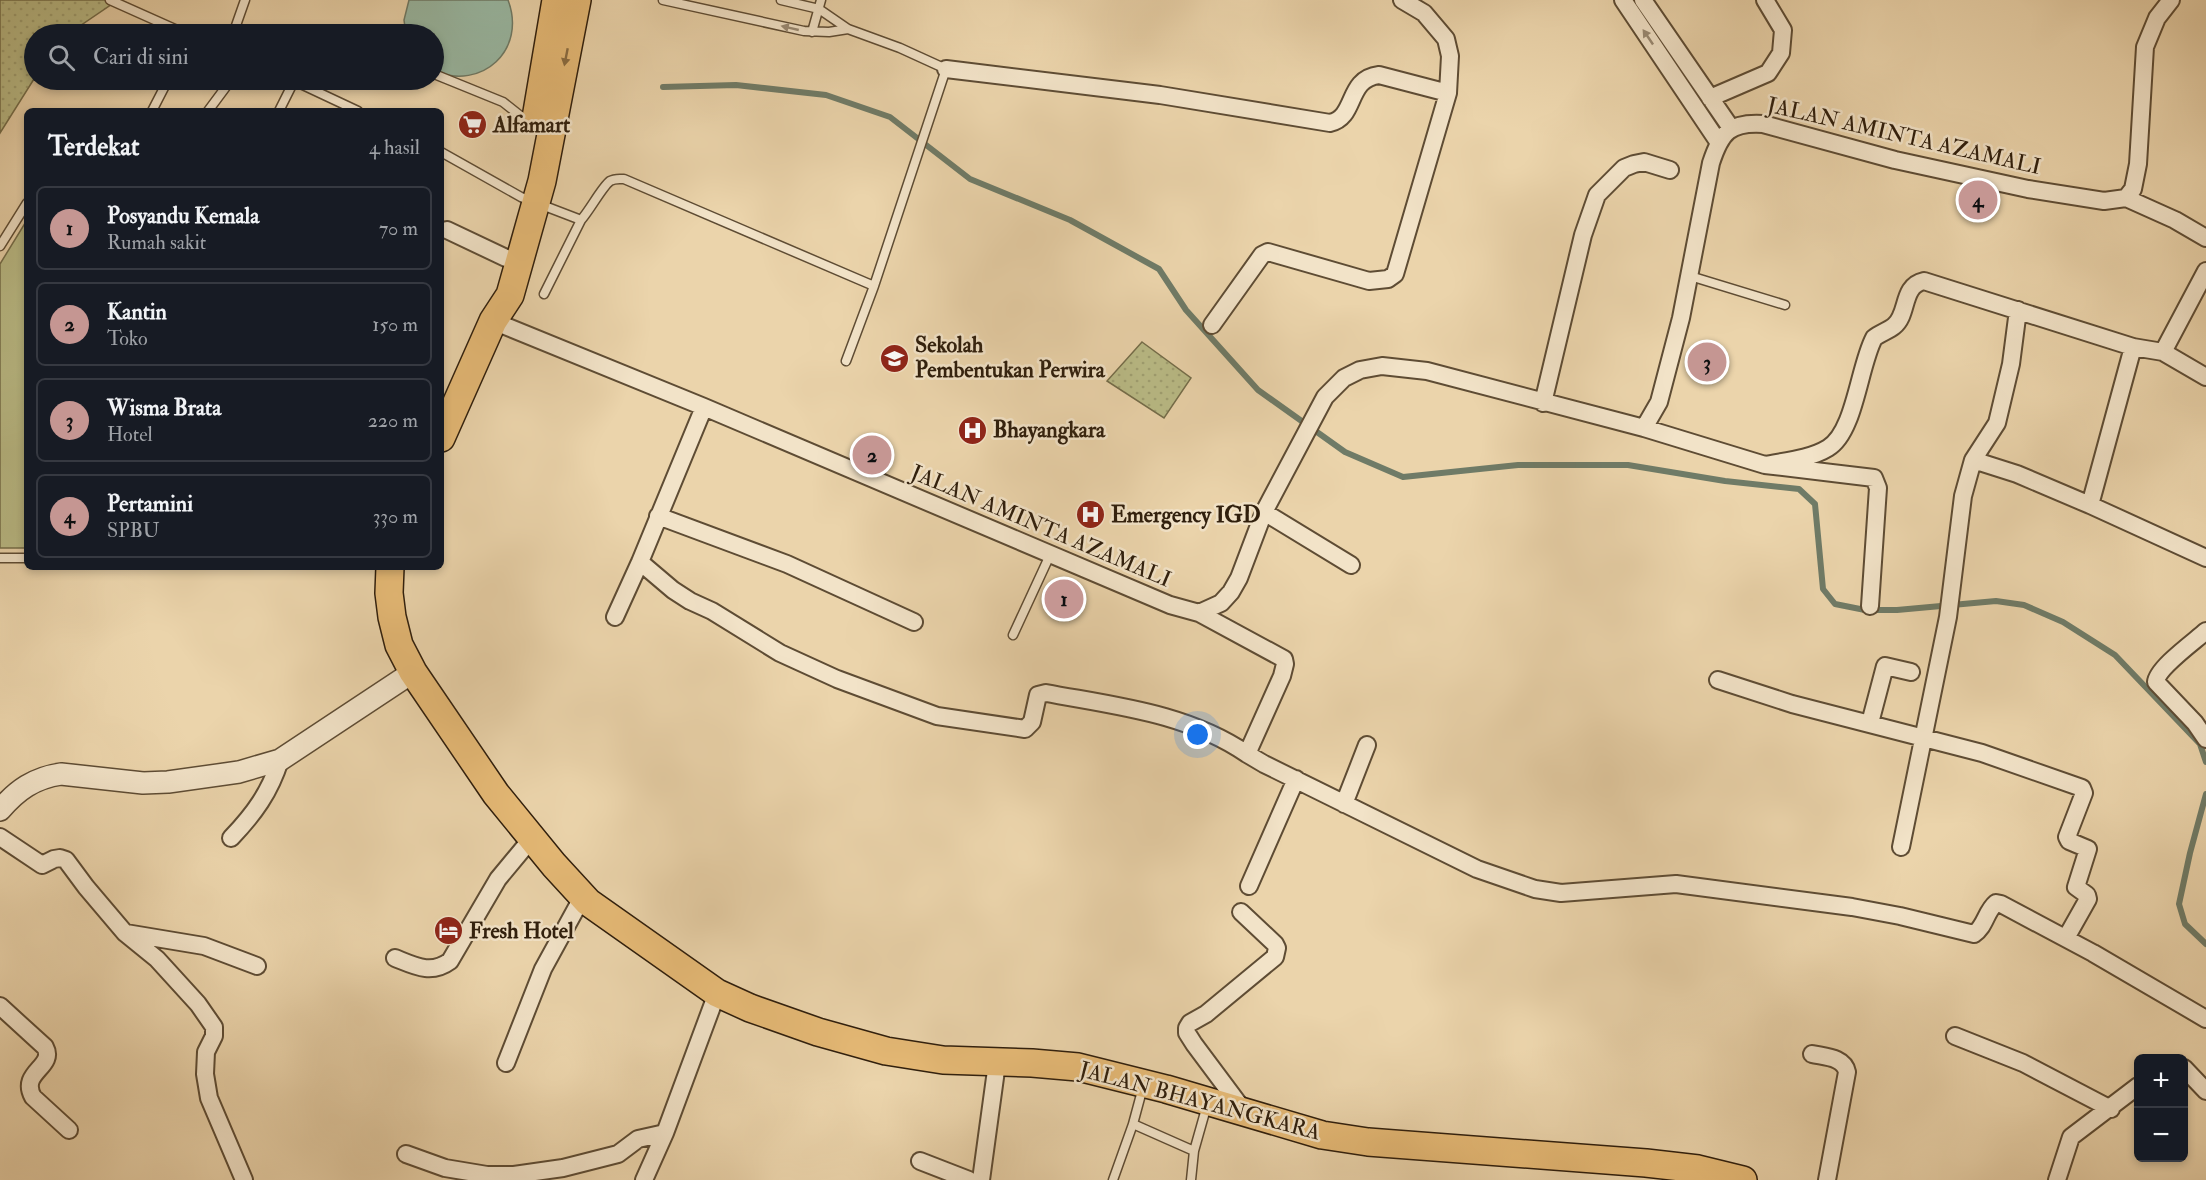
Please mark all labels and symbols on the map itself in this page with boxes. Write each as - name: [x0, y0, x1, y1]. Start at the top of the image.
- one-way arrow: [781, 22, 799, 32]
- one-way arrow: [1643, 29, 1654, 45]
- one-way arrow: [561, 48, 570, 67]
- street label: JALAN AMINTA AZAMALI: [1763, 91, 2044, 181]
- supermarket icon: Alfamart: [456, 109, 488, 141]
- place label: Alfamart: [492, 111, 571, 139]
- pin: 4: [1958, 178, 1998, 222]
- place label: Sekolah Pembentukan Perwira: [915, 331, 1106, 384]
- pin: 3: [1688, 340, 1726, 385]
- school or university icon: Sekolah Pembentukan Perwira: [878, 342, 910, 374]
- hospital icon: Bhayangkara: [956, 414, 988, 446]
- place label: Bhayangkara: [993, 416, 1106, 445]
- pin: 2: [852, 432, 892, 478]
- street label: JALAN AMINTA AZAMALI: [906, 458, 1176, 594]
- hospital icon: Emergency IGD: [1074, 499, 1106, 531]
- place label: Emergency IGD: [1111, 501, 1261, 530]
- pin: 1: [1044, 576, 1084, 622]
- your location: [1183, 720, 1212, 749]
- hotel icon: Fresh Hotel: [432, 915, 464, 947]
- place label: Fresh Hotel: [469, 917, 574, 945]
- street label: JALAN BHAYANGKARA: [1075, 1055, 1324, 1147]

